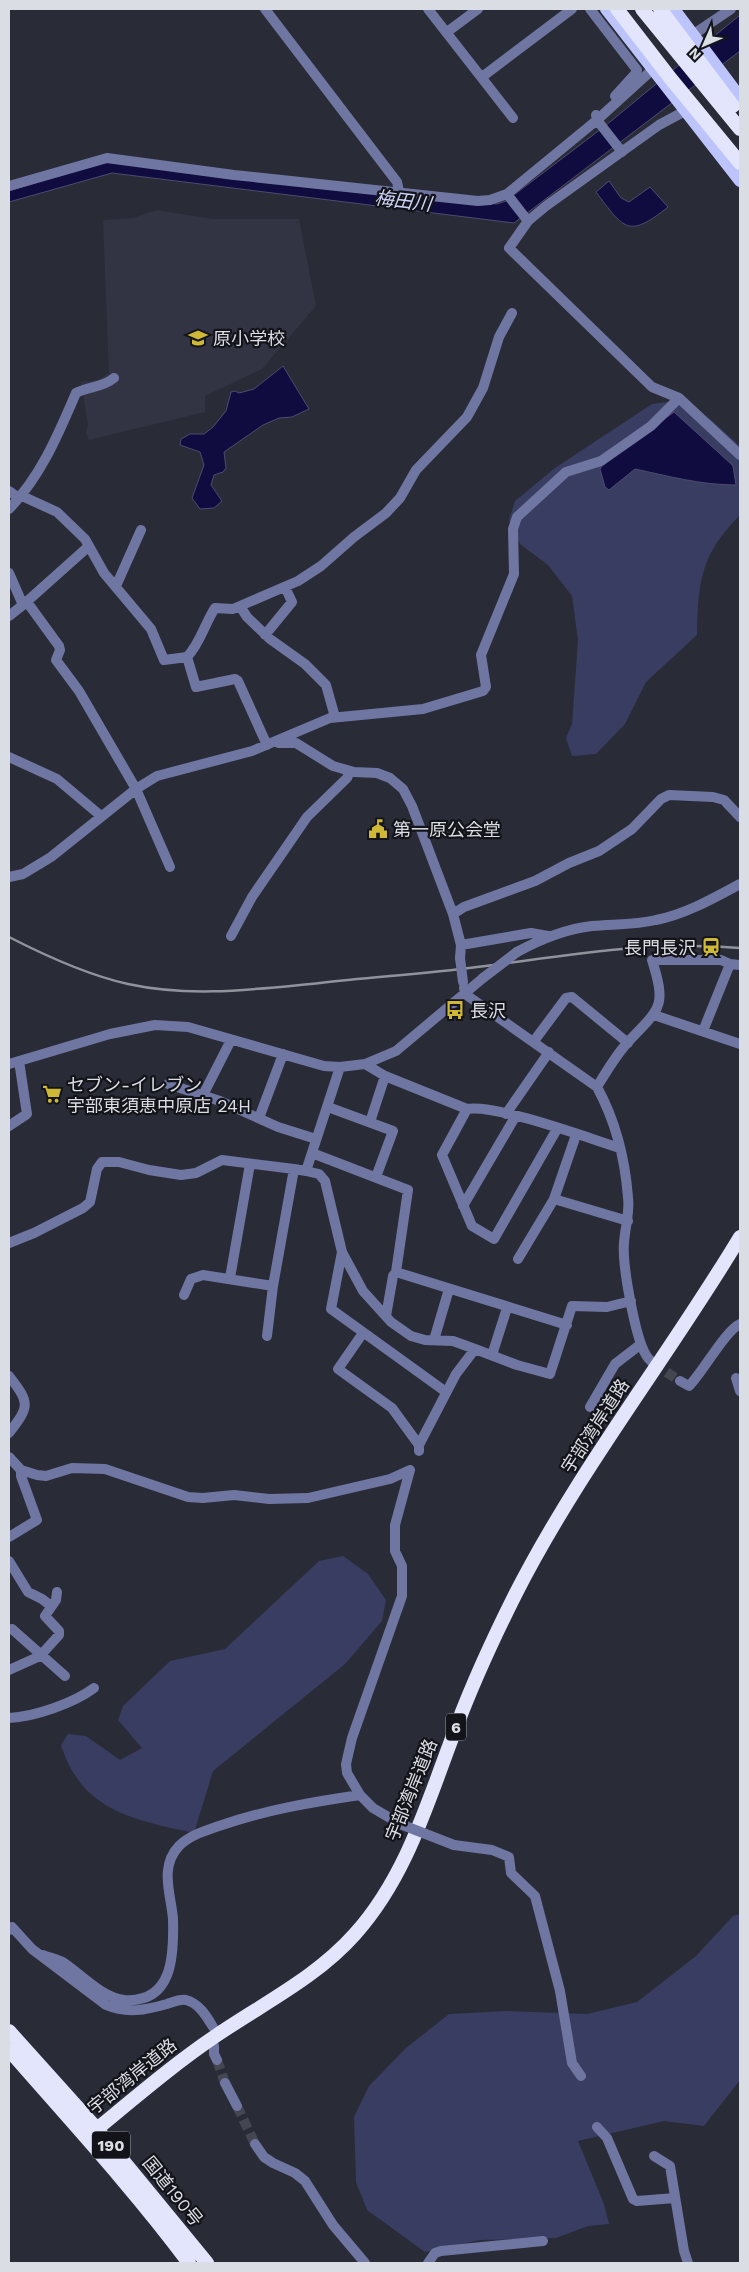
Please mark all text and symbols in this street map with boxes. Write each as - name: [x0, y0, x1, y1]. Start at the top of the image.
- north arrow: [679, 20, 729, 70]
- text: N: [685, 45, 704, 64]
- water label: 梅田川: [373, 186, 435, 216]
- school or university icon: 原小学校: [187, 327, 209, 349]
- place label: 原小学校: [213, 328, 285, 349]
- public building icon: 第一原公会堂: [367, 818, 389, 840]
- place label: 第一原公会堂: [393, 819, 501, 840]
- station icon: 長門長沢: [700, 936, 722, 958]
- place label: 長門長沢: [624, 937, 696, 958]
- bus stop icon: 長沢: [444, 999, 466, 1021]
- place label: 長沢: [470, 1000, 506, 1021]
- place label: セブン-イレブン 宇部東須恵中原店 24H: [67, 1074, 251, 1116]
- supermarket icon: セブン-イレブン 宇部東須恵中原店 24H: [41, 1083, 63, 1105]
- street label: 宇部湾岸道路: [557, 1375, 633, 1477]
- road number: 6: [446, 1714, 466, 1740]
- street label: 宇部湾岸道路: [381, 1736, 441, 1844]
- street label: 宇部湾岸道路: [83, 2034, 181, 2118]
- road number: 190: [92, 2132, 130, 2158]
- street label: 国道190号: [139, 2152, 207, 2230]

